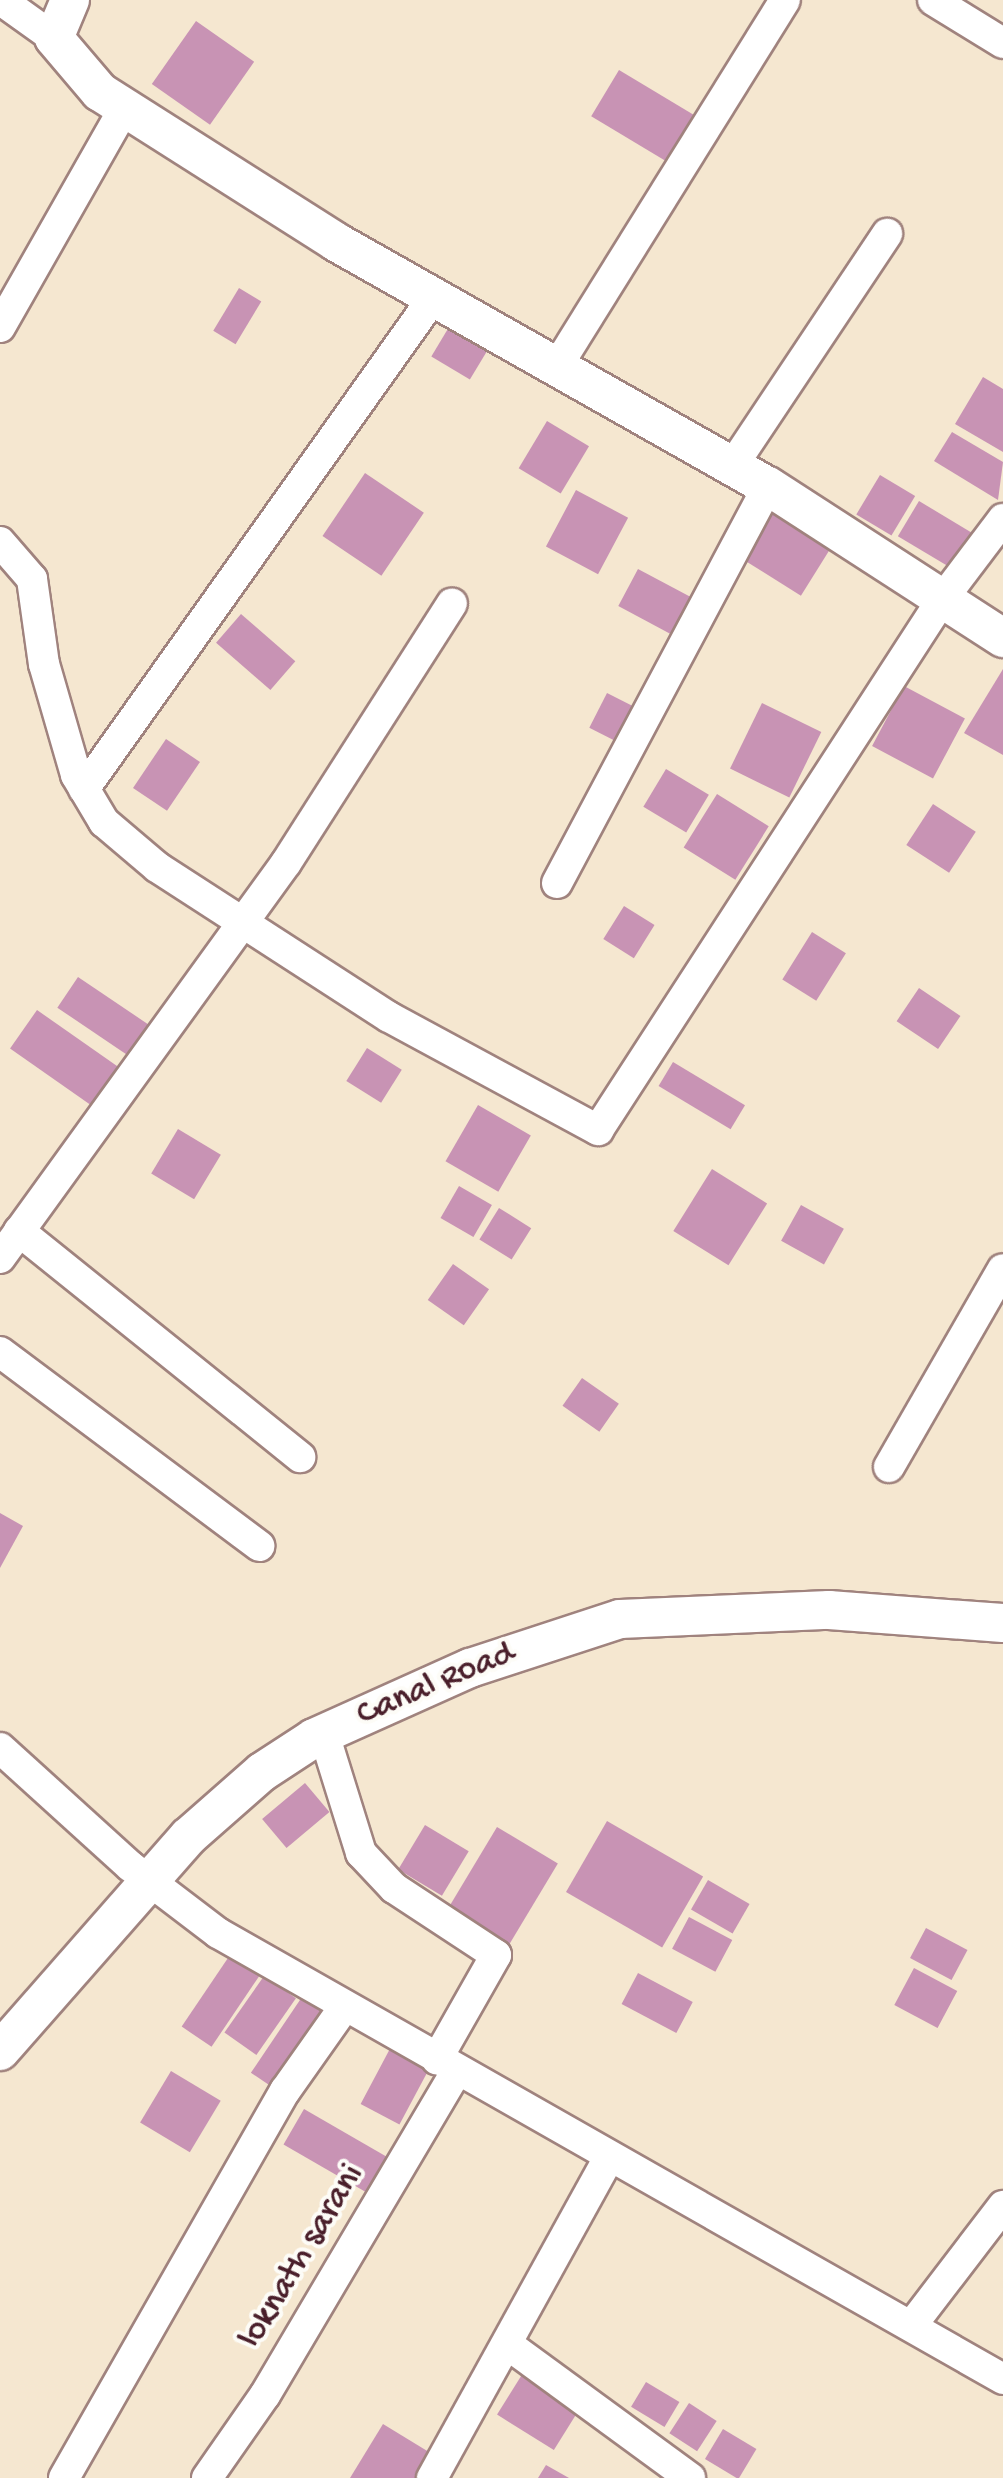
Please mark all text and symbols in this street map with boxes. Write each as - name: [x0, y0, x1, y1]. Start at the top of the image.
- street label: Canal Road: [351, 1633, 521, 1737]
- street label: loknath sarani: [232, 2157, 374, 2357]

